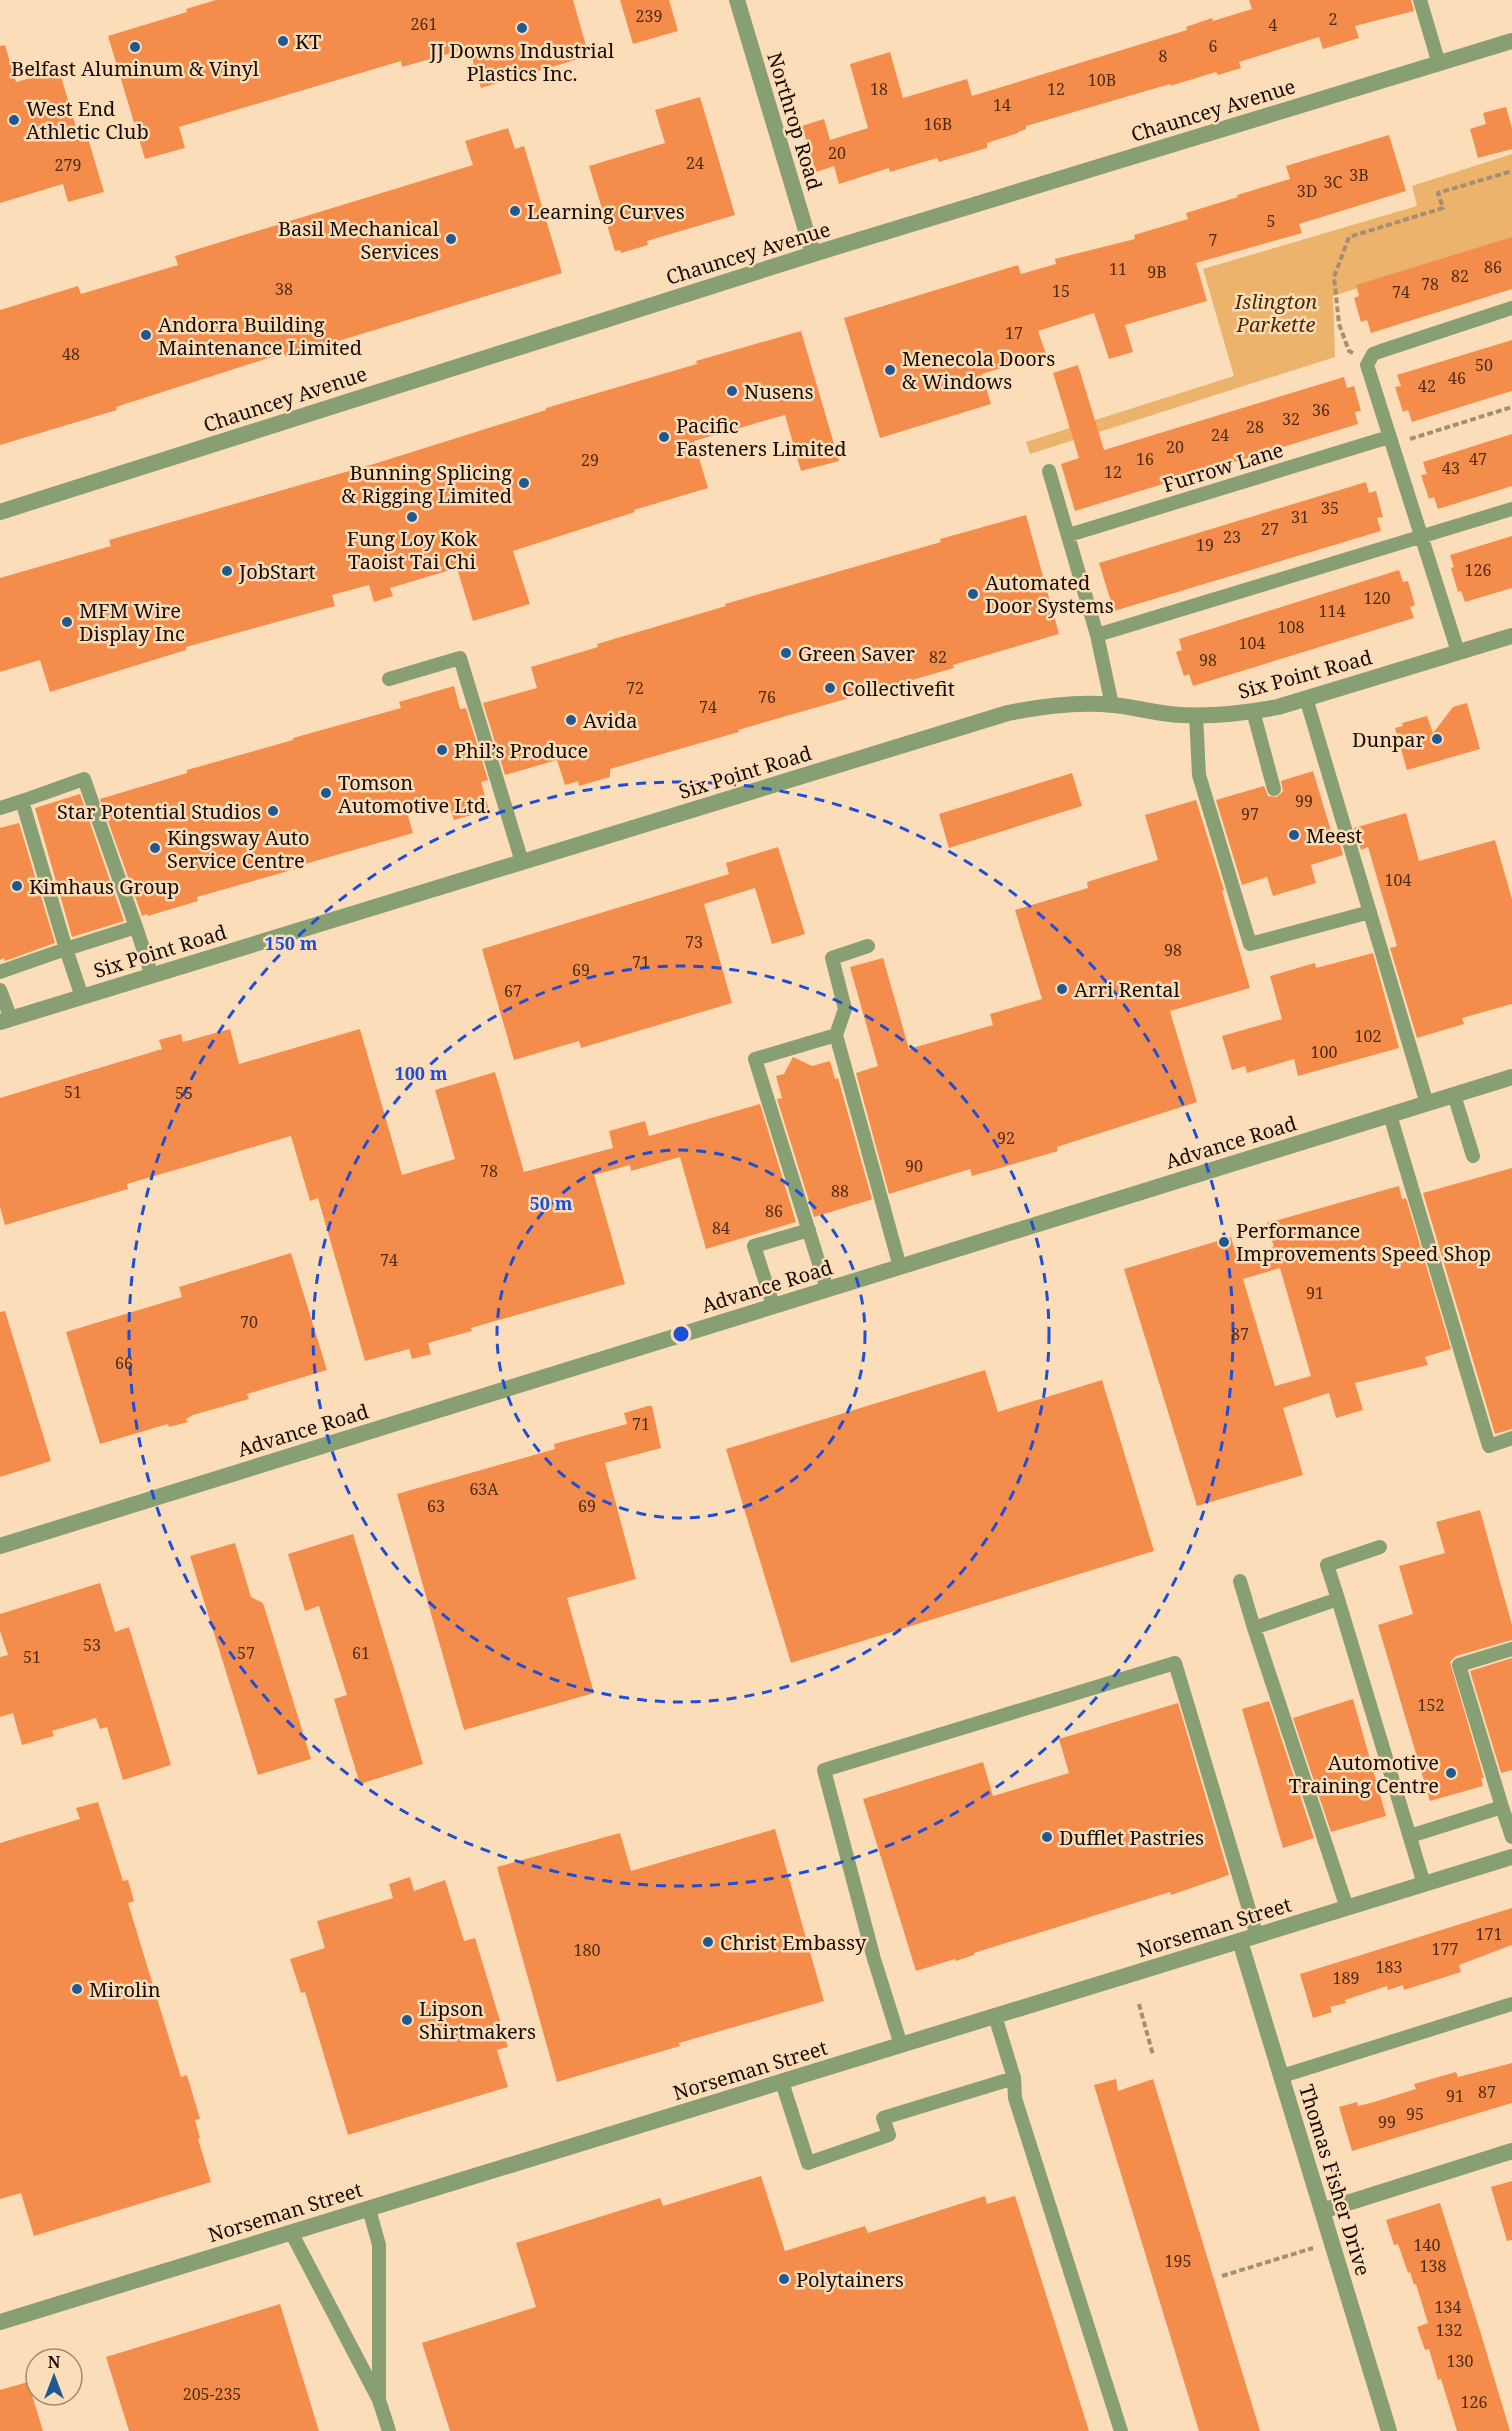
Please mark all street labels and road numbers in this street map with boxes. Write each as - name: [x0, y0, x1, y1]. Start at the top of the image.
- street label: Northrop Road: [761, 49, 829, 193]
- street label: Chauncey Avenue: [1128, 72, 1298, 148]
- street label: Chauncey Avenue: [663, 215, 833, 291]
- street label: Chauncey Avenue: [200, 360, 370, 438]
- street label: Furrow Lane: [1159, 436, 1287, 498]
- street label: Six Point Road: [1235, 643, 1375, 705]
- street label: Six Point Road: [675, 739, 815, 805]
- street label: Six Point Road: [90, 918, 230, 984]
- street label: Advance Road: [1162, 1109, 1300, 1175]
- street label: Advance Road: [698, 1253, 836, 1319]
- street label: Advance Road: [234, 1397, 372, 1463]
- street label: Norseman Street: [1134, 1891, 1294, 1963]
- street label: Norseman Street: [670, 2034, 830, 2106]
- street label: Thomas Fisher Drive: [1293, 2081, 1377, 2279]
- street label: Norseman Street: [205, 2176, 365, 2248]

